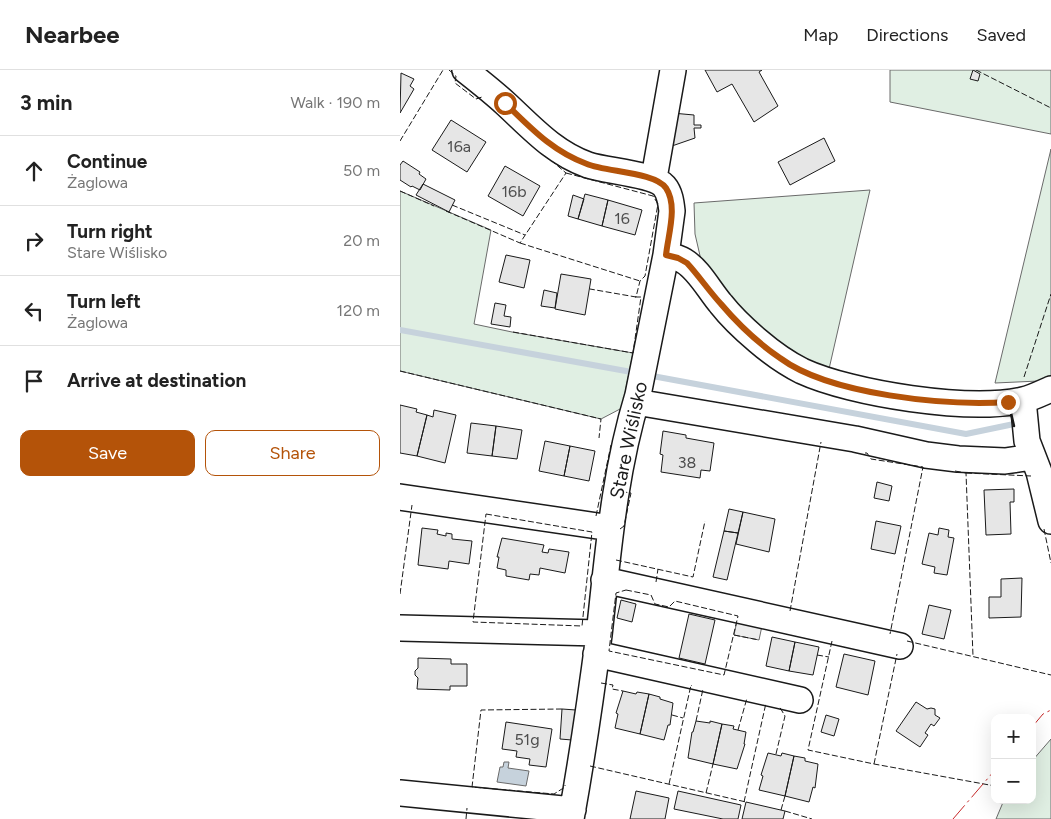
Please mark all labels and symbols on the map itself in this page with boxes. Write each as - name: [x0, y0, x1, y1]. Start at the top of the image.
- route start: [494, 92, 517, 115]
- house number: 16a: [447, 137, 471, 156]
- house number: 16b: [501, 182, 527, 201]
- house number: 16: [614, 209, 630, 228]
- street label: Stare Wiślisko: [605, 379, 652, 501]
- route end: [997, 391, 1020, 414]
- house number: 38: [678, 453, 696, 472]
- house number: 51g: [514, 730, 540, 749]

